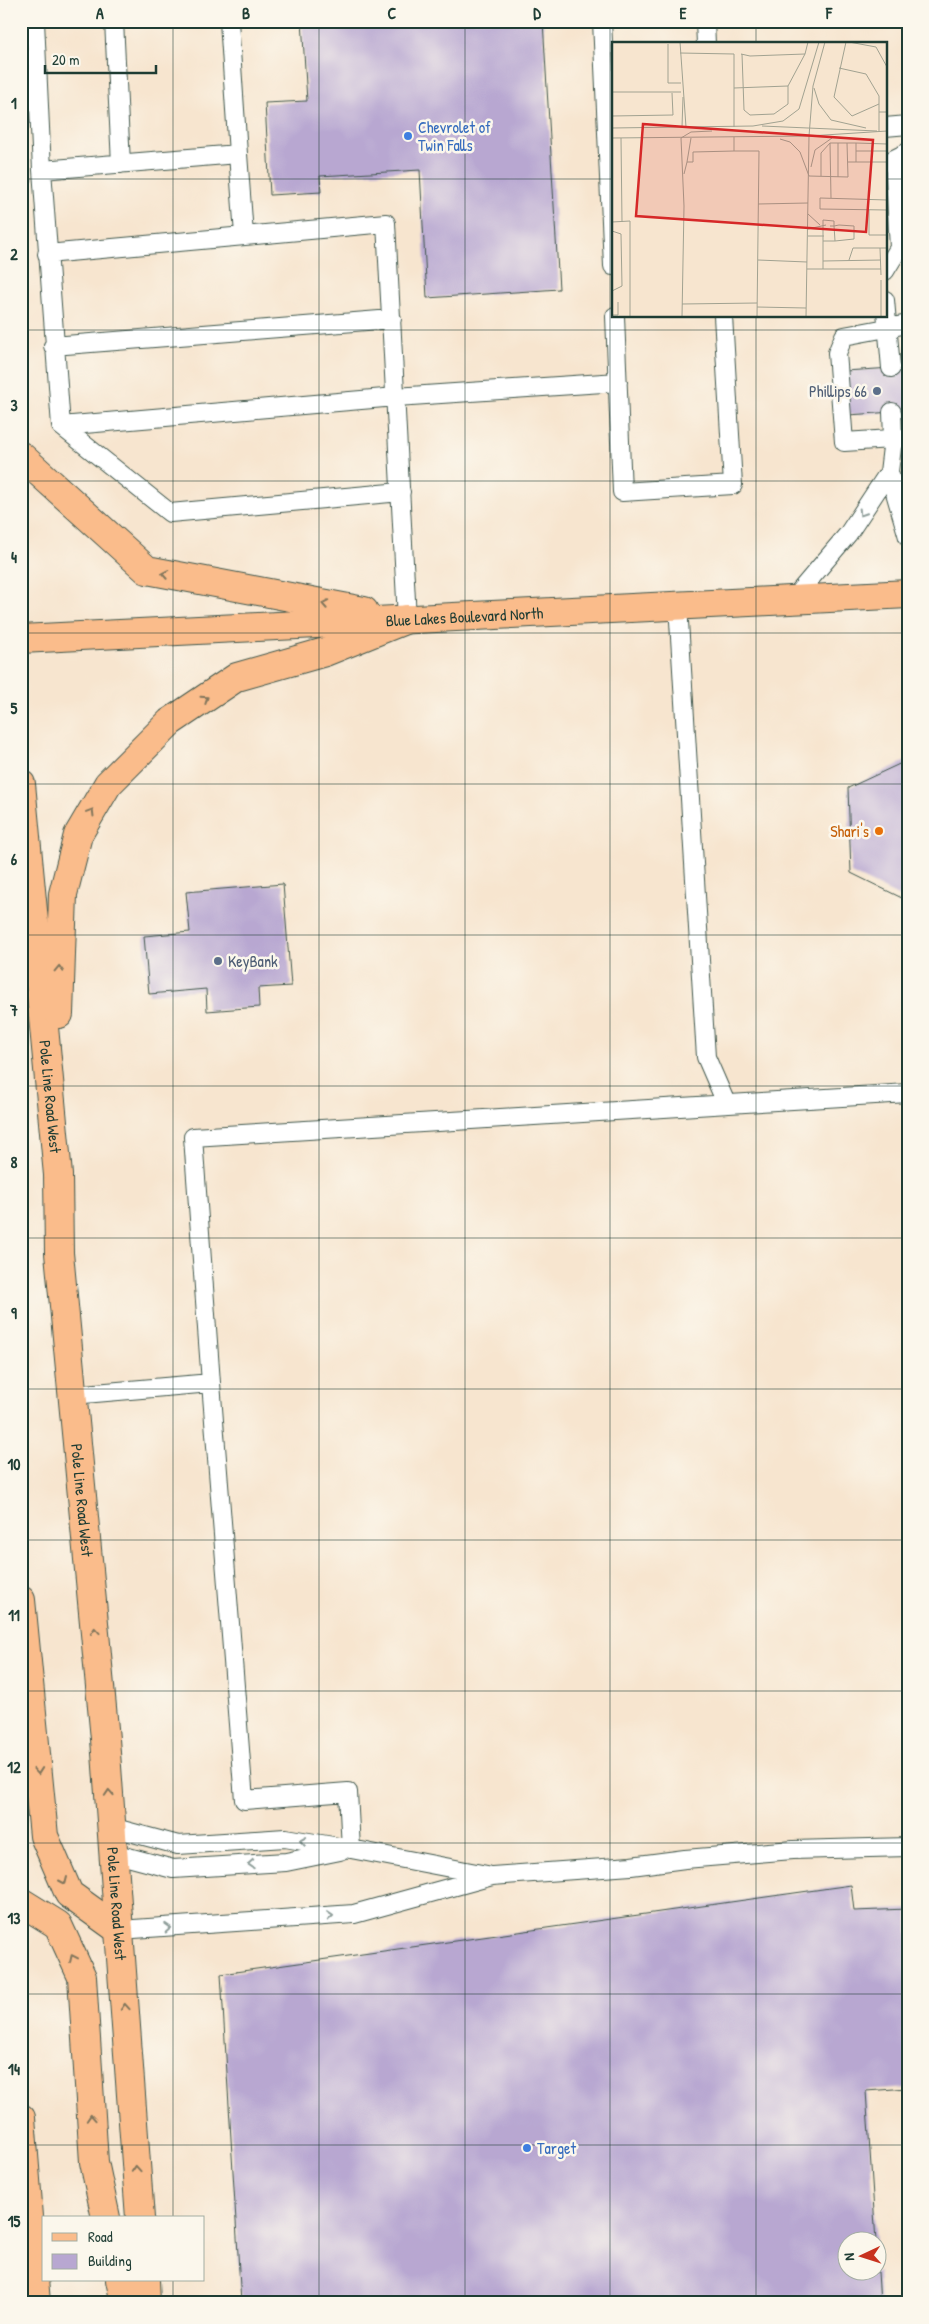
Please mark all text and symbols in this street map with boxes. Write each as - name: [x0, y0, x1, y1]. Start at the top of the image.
- text: A: [96, 2, 104, 24]
- text: B: [242, 2, 250, 24]
- text: C: [388, 2, 397, 24]
- text: D: [533, 2, 541, 24]
- text: E: [679, 2, 687, 24]
- text: F: [825, 2, 833, 24]
- scale bar: [45, 42, 156, 74]
- inset map: [612, 42, 886, 318]
- text: 20 m: [52, 49, 79, 70]
- text: 1: [11, 92, 17, 114]
- place label: Chevrolet of Twin Falls: [418, 116, 491, 156]
- marker: Chevrolet of Twin Falls: [402, 130, 414, 142]
- text: 2: [10, 243, 18, 265]
- place label: Phillips 66: [809, 380, 867, 402]
- marker: Phillips 66: [871, 385, 883, 397]
- text: 3: [10, 394, 18, 416]
- one-way arrow: [859, 507, 868, 517]
- text: 4: [11, 546, 17, 568]
- one-way arrow: [161, 569, 170, 579]
- one-way arrow: [321, 599, 329, 609]
- street label: Blue Lakes Boulevard North: [385, 602, 544, 631]
- one-way arrow: [200, 696, 209, 705]
- text: 5: [11, 697, 18, 719]
- one-way arrow: [85, 808, 95, 817]
- place label: Shari's: [830, 820, 869, 842]
- marker: Shari's: [873, 825, 885, 837]
- text: 6: [11, 848, 18, 870]
- place label: KeyBank: [228, 950, 278, 972]
- marker: KeyBank: [212, 955, 224, 967]
- one-way arrow: [54, 965, 64, 972]
- text: 7: [9, 999, 18, 1021]
- street label: Pole Line Road West: [34, 1039, 67, 1154]
- text: 8: [11, 1151, 18, 1173]
- text: 9: [11, 1302, 17, 1324]
- street label: Pole Line Road West: [66, 1443, 99, 1558]
- text: 10: [8, 1453, 20, 1475]
- text: 11: [8, 1604, 20, 1626]
- one-way arrow: [89, 1626, 100, 1634]
- text: 12: [7, 1756, 21, 1778]
- one-way arrow: [32, 1767, 43, 1775]
- one-way arrow: [103, 1788, 114, 1796]
- one-way arrow: [298, 1836, 307, 1846]
- street label: Pole Line Road West: [102, 1846, 132, 1961]
- one-way arrow: [247, 1859, 255, 1870]
- one-way arrow: [57, 1876, 68, 1885]
- text: 13: [8, 1907, 20, 1929]
- one-way arrow: [326, 1911, 334, 1922]
- one-way arrow: [164, 1922, 172, 1933]
- one-way arrow: [69, 1954, 79, 1963]
- one-way arrow: [119, 2003, 130, 2011]
- text: 14: [8, 2058, 20, 2080]
- one-way arrow: [86, 2114, 97, 2122]
- place label: Target: [537, 2137, 576, 2159]
- marker: Target: [521, 2142, 533, 2154]
- one-way arrow: [131, 2165, 142, 2173]
- text: 15: [8, 2210, 21, 2232]
- legend: [42, 2216, 205, 2282]
- text: Road: [88, 2226, 113, 2247]
- north arrow: [836, 2232, 886, 2282]
- text: Building: [88, 2250, 132, 2271]
- text: N: [839, 2252, 858, 2261]

